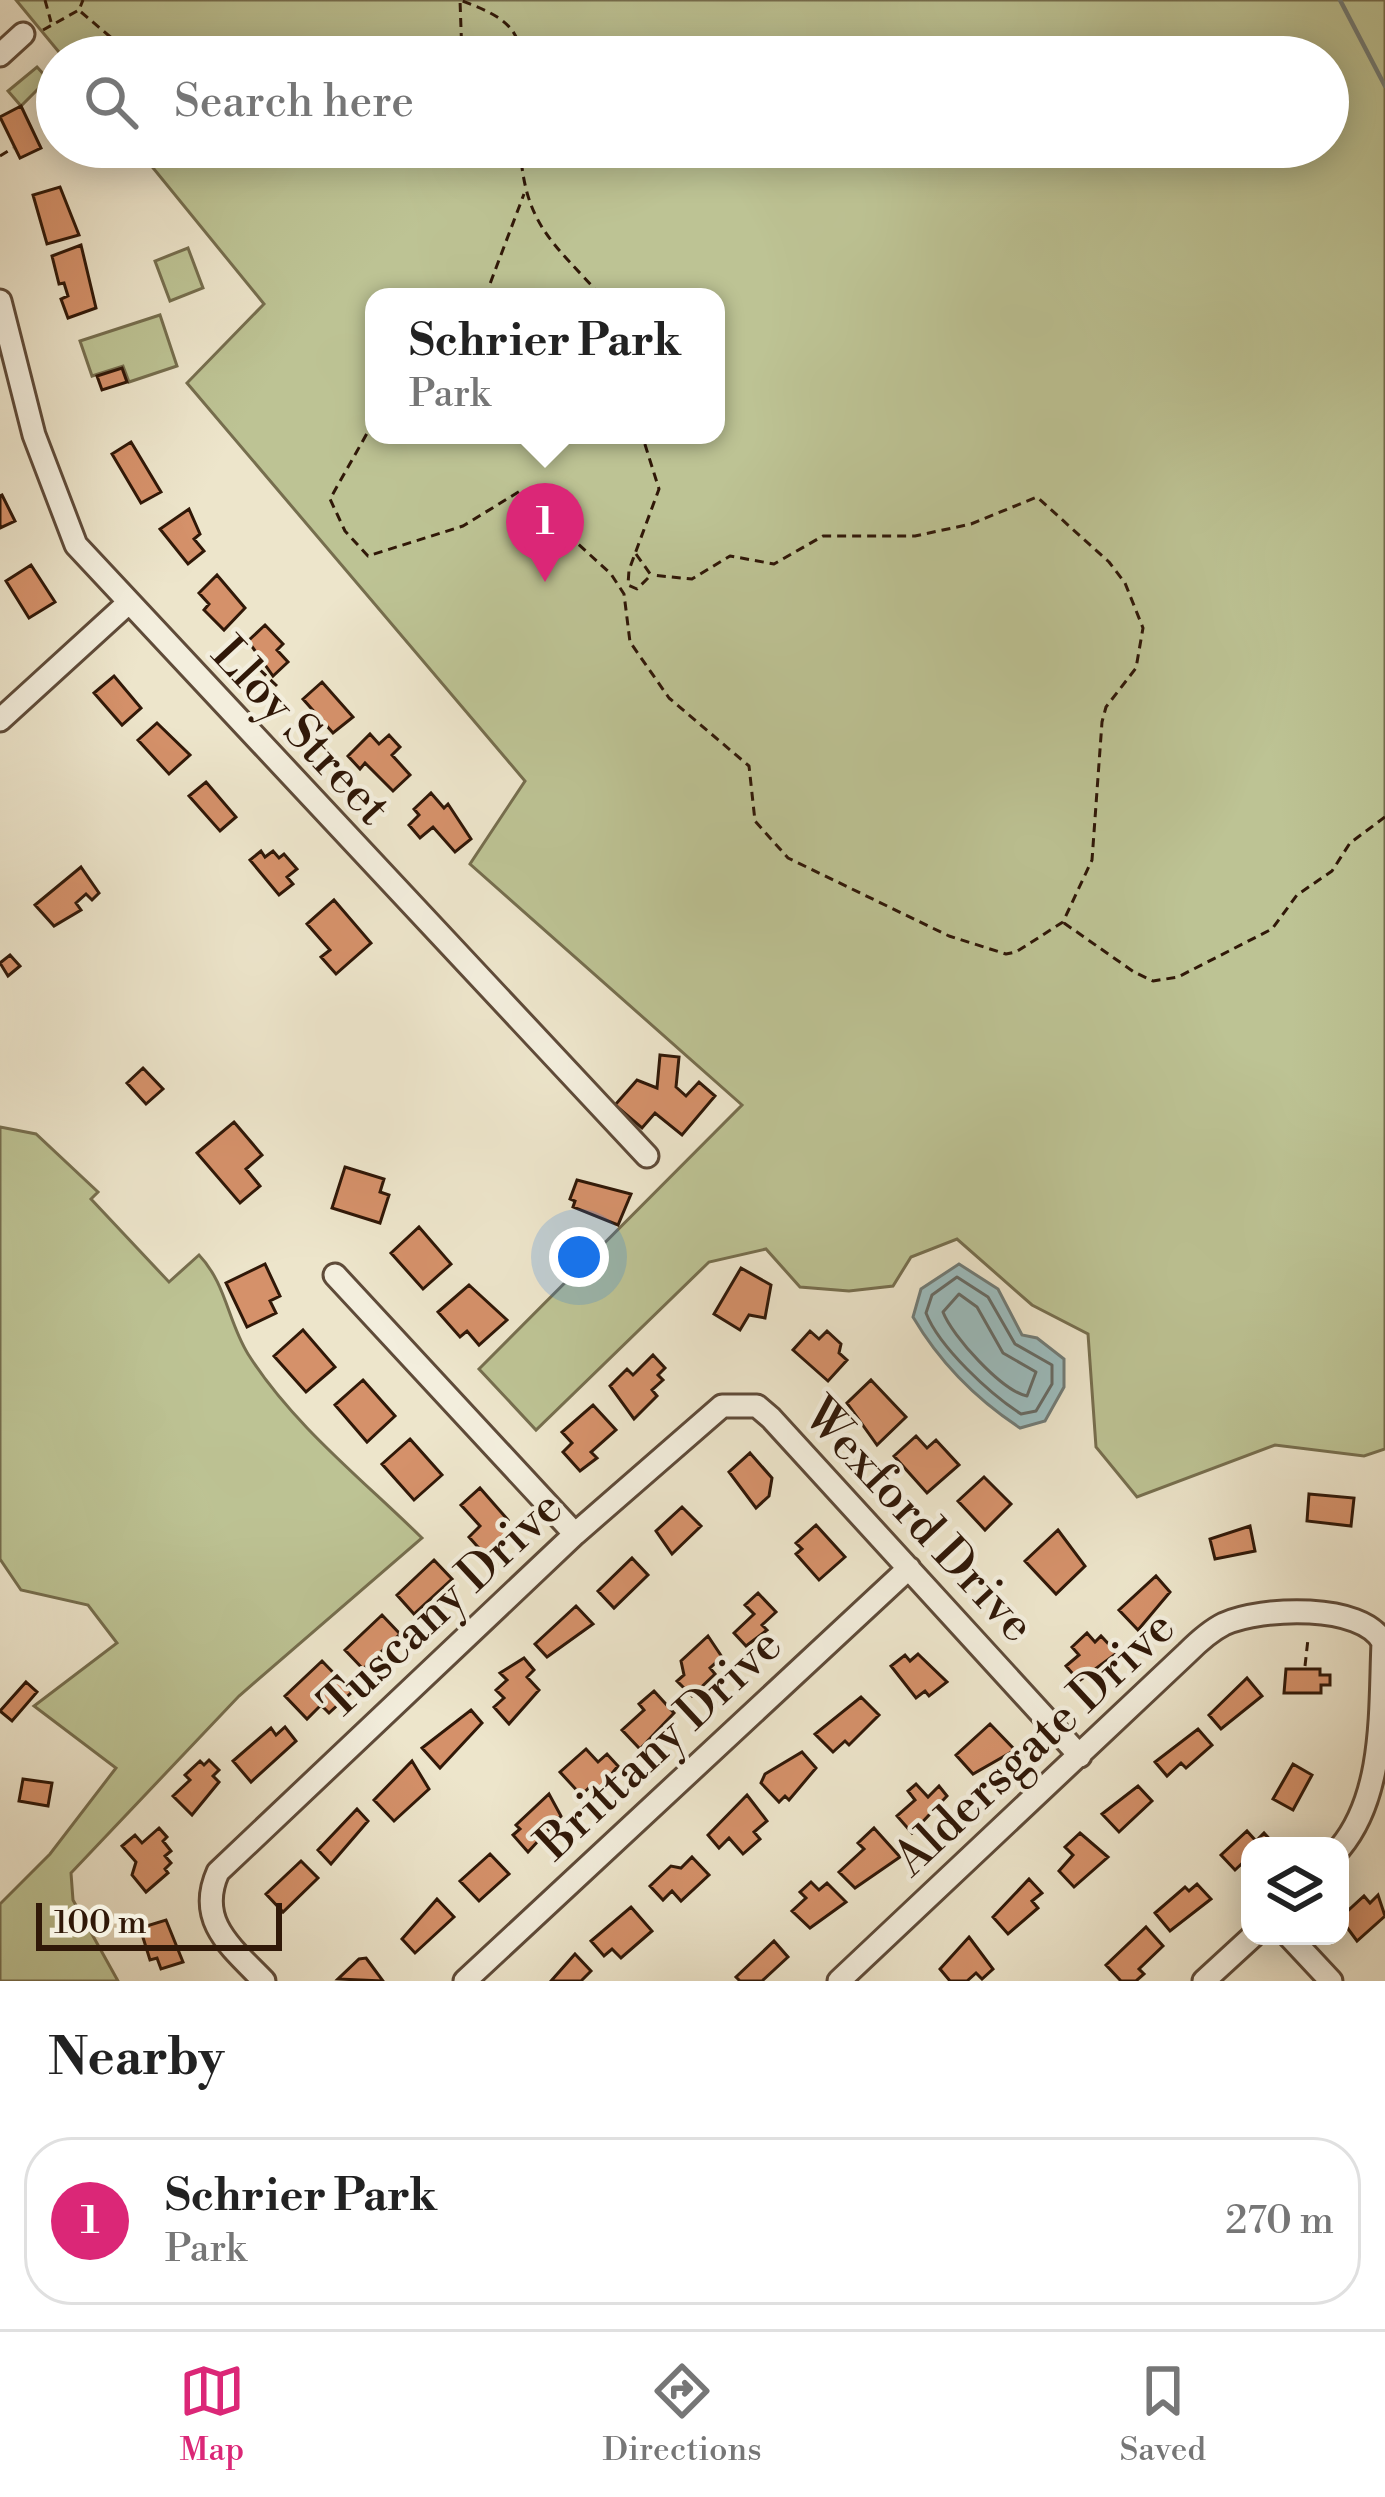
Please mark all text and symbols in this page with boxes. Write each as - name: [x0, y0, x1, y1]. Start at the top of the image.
- search box: [36, 36, 1349, 168]
- icon: search: [78, 69, 144, 135]
- text: Search here: [174, 74, 414, 131]
- popup: [365, 288, 725, 444]
- text: Schrier Park: [409, 313, 681, 370]
- text: Park: [409, 370, 490, 419]
- pin: 1: [506, 483, 584, 582]
- street label: Lloy Street: [198, 625, 402, 839]
- your location: [549, 1227, 609, 1287]
- street label: Wexford Drive: [788, 1385, 1046, 1656]
- street label: Tuscany Drive: [308, 1478, 576, 1734]
- street label: Aldersgate Drive: [881, 1599, 1188, 1890]
- street label: Brittany Drive: [524, 1616, 795, 1875]
- map controls: [1241, 1837, 1349, 1945]
- button: layers: [1241, 1837, 1349, 1945]
- scale bar: [36, 1897, 282, 1950]
- text: 100 m: [54, 1903, 147, 1944]
- text: Nearby: [48, 2027, 224, 2091]
- text: Schrier Park: [165, 2168, 437, 2225]
- text: 1: [81, 2197, 99, 2246]
- text: 270 m: [1225, 2197, 1334, 2246]
- text: Park: [165, 2225, 246, 2274]
- tab: Map: [179, 2358, 245, 2471]
- tab: Directions: [603, 2358, 762, 2471]
- tab: Saved: [1119, 2358, 1206, 2471]

